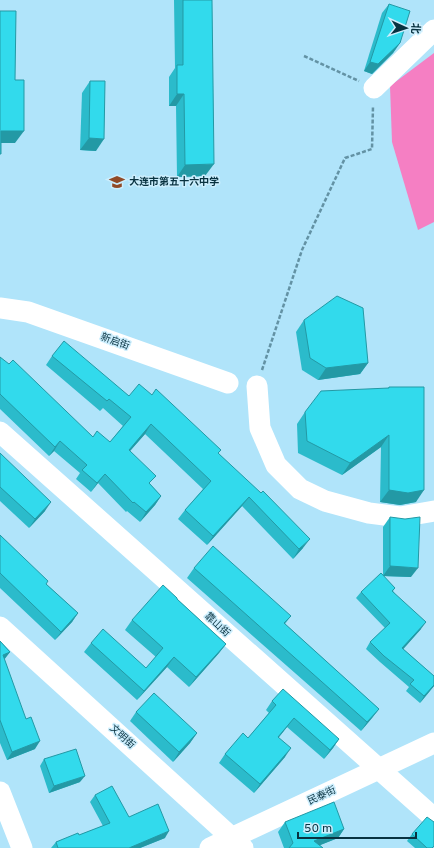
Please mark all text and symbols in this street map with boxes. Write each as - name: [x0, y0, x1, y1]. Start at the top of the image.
- north arrow: [386, 8, 426, 48]
- text: 北: [408, 23, 422, 34]
- school or university icon: 大连市第五十六中学: [108, 173, 126, 191]
- place label: 大连市第五十六中学: [129, 176, 219, 189]
- street label: 新启街: [99, 331, 131, 353]
- street label: 靠山街: [202, 610, 232, 640]
- street label: 文明街: [107, 722, 137, 752]
- street label: 民泰街: [306, 784, 338, 808]
- scale bar: [298, 814, 416, 840]
- text: 50 m: [304, 821, 332, 837]

